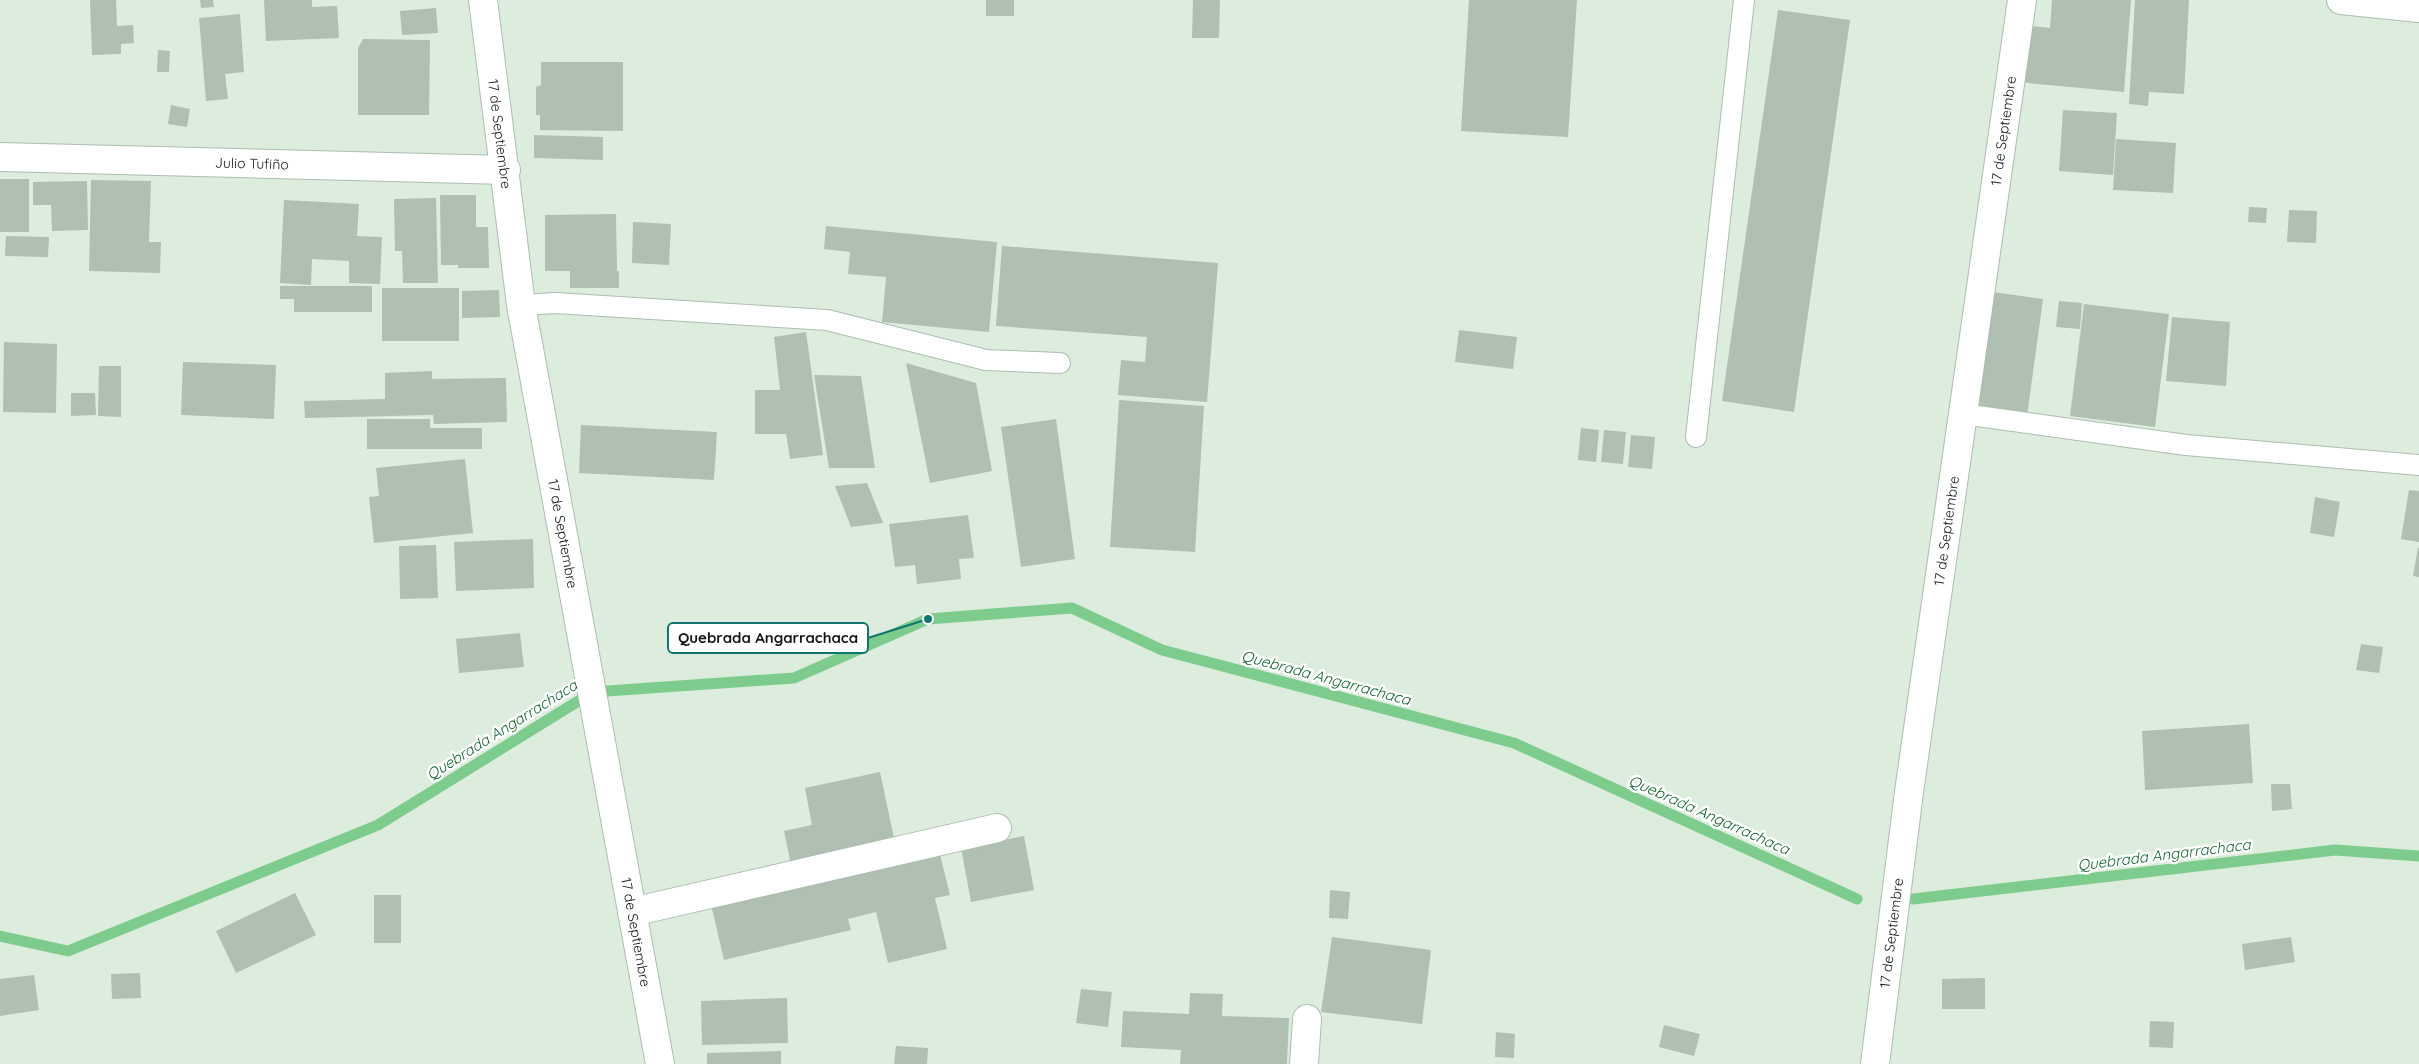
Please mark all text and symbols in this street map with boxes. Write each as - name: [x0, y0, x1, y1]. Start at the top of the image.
- street label: 17 de Septiembre: [1987, 75, 2020, 187]
- street label: 17 de Septiembre: [484, 78, 515, 190]
- street label: Julio Tufiño: [215, 154, 289, 173]
- street label: 17 de Septiembre: [1930, 475, 1963, 587]
- street label: 17 de Septiembre: [544, 478, 582, 590]
- callout: Quebrada Angarrachaca: [668, 623, 868, 653]
- text: Quebrada Angarrachaca: [678, 628, 858, 647]
- water label: Quebrada Angarrachaca: [1240, 646, 1414, 709]
- water label: Quebrada Angarrachaca: [423, 675, 581, 784]
- water label: Quebrada Angarrachaca: [1626, 770, 1793, 859]
- water label: Quebrada Angarrachaca: [2076, 834, 2252, 875]
- street label: 17 de Septiembre: [617, 876, 655, 988]
- street label: 17 de Septiembre: [1876, 877, 1907, 989]

